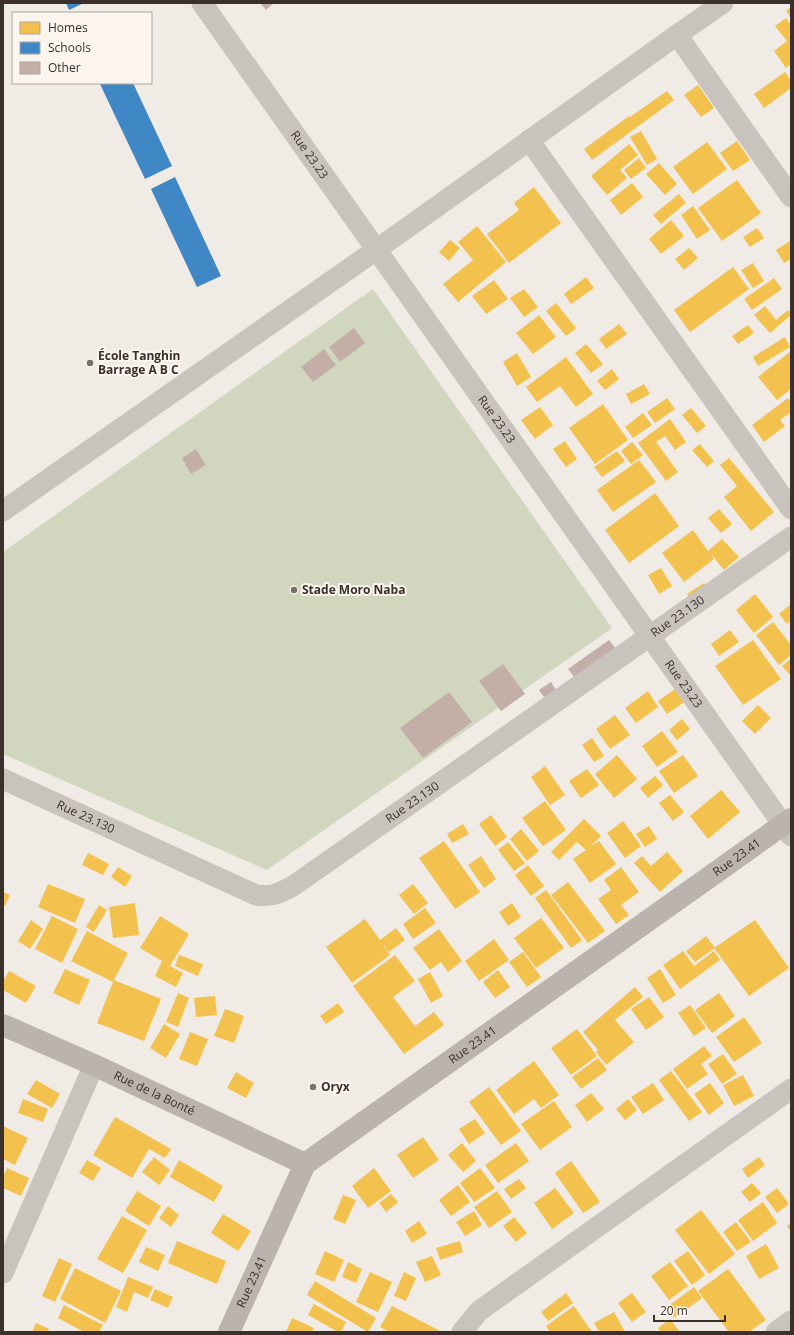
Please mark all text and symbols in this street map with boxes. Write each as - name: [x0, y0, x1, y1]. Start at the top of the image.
- legend: [12, 12, 152, 84]
- text: Homes: [48, 19, 88, 36]
- text: Schools: [48, 39, 91, 56]
- text: Other: [48, 59, 81, 76]
- street label: Rue 23.23: [287, 127, 333, 182]
- place label: École Tanghin Barrage A B C: [98, 347, 181, 378]
- marker: École Tanghin Barrage A B C: [85, 358, 95, 368]
- street label: Rue 23.23: [474, 392, 520, 447]
- place label: Stade Moro Naba: [302, 581, 405, 598]
- marker: Stade Moro Naba: [289, 585, 299, 595]
- street label: Rue 23.130: [647, 591, 708, 641]
- street label: Rue 23.23: [661, 656, 707, 711]
- street label: Rue 23.130: [382, 777, 442, 827]
- street label: Rue 23.130: [54, 796, 118, 837]
- street label: Rue 23.41: [709, 834, 764, 880]
- street label: Rue 23.41: [445, 1022, 500, 1068]
- street label: Rue de la Bonté: [111, 1066, 198, 1119]
- place label: Oryx: [321, 1078, 350, 1095]
- marker: Oryx: [308, 1082, 318, 1092]
- street label: Rue 23.41: [232, 1253, 270, 1310]
- scale bar: [654, 1297, 725, 1323]
- text: 20 m: [660, 1302, 688, 1319]

